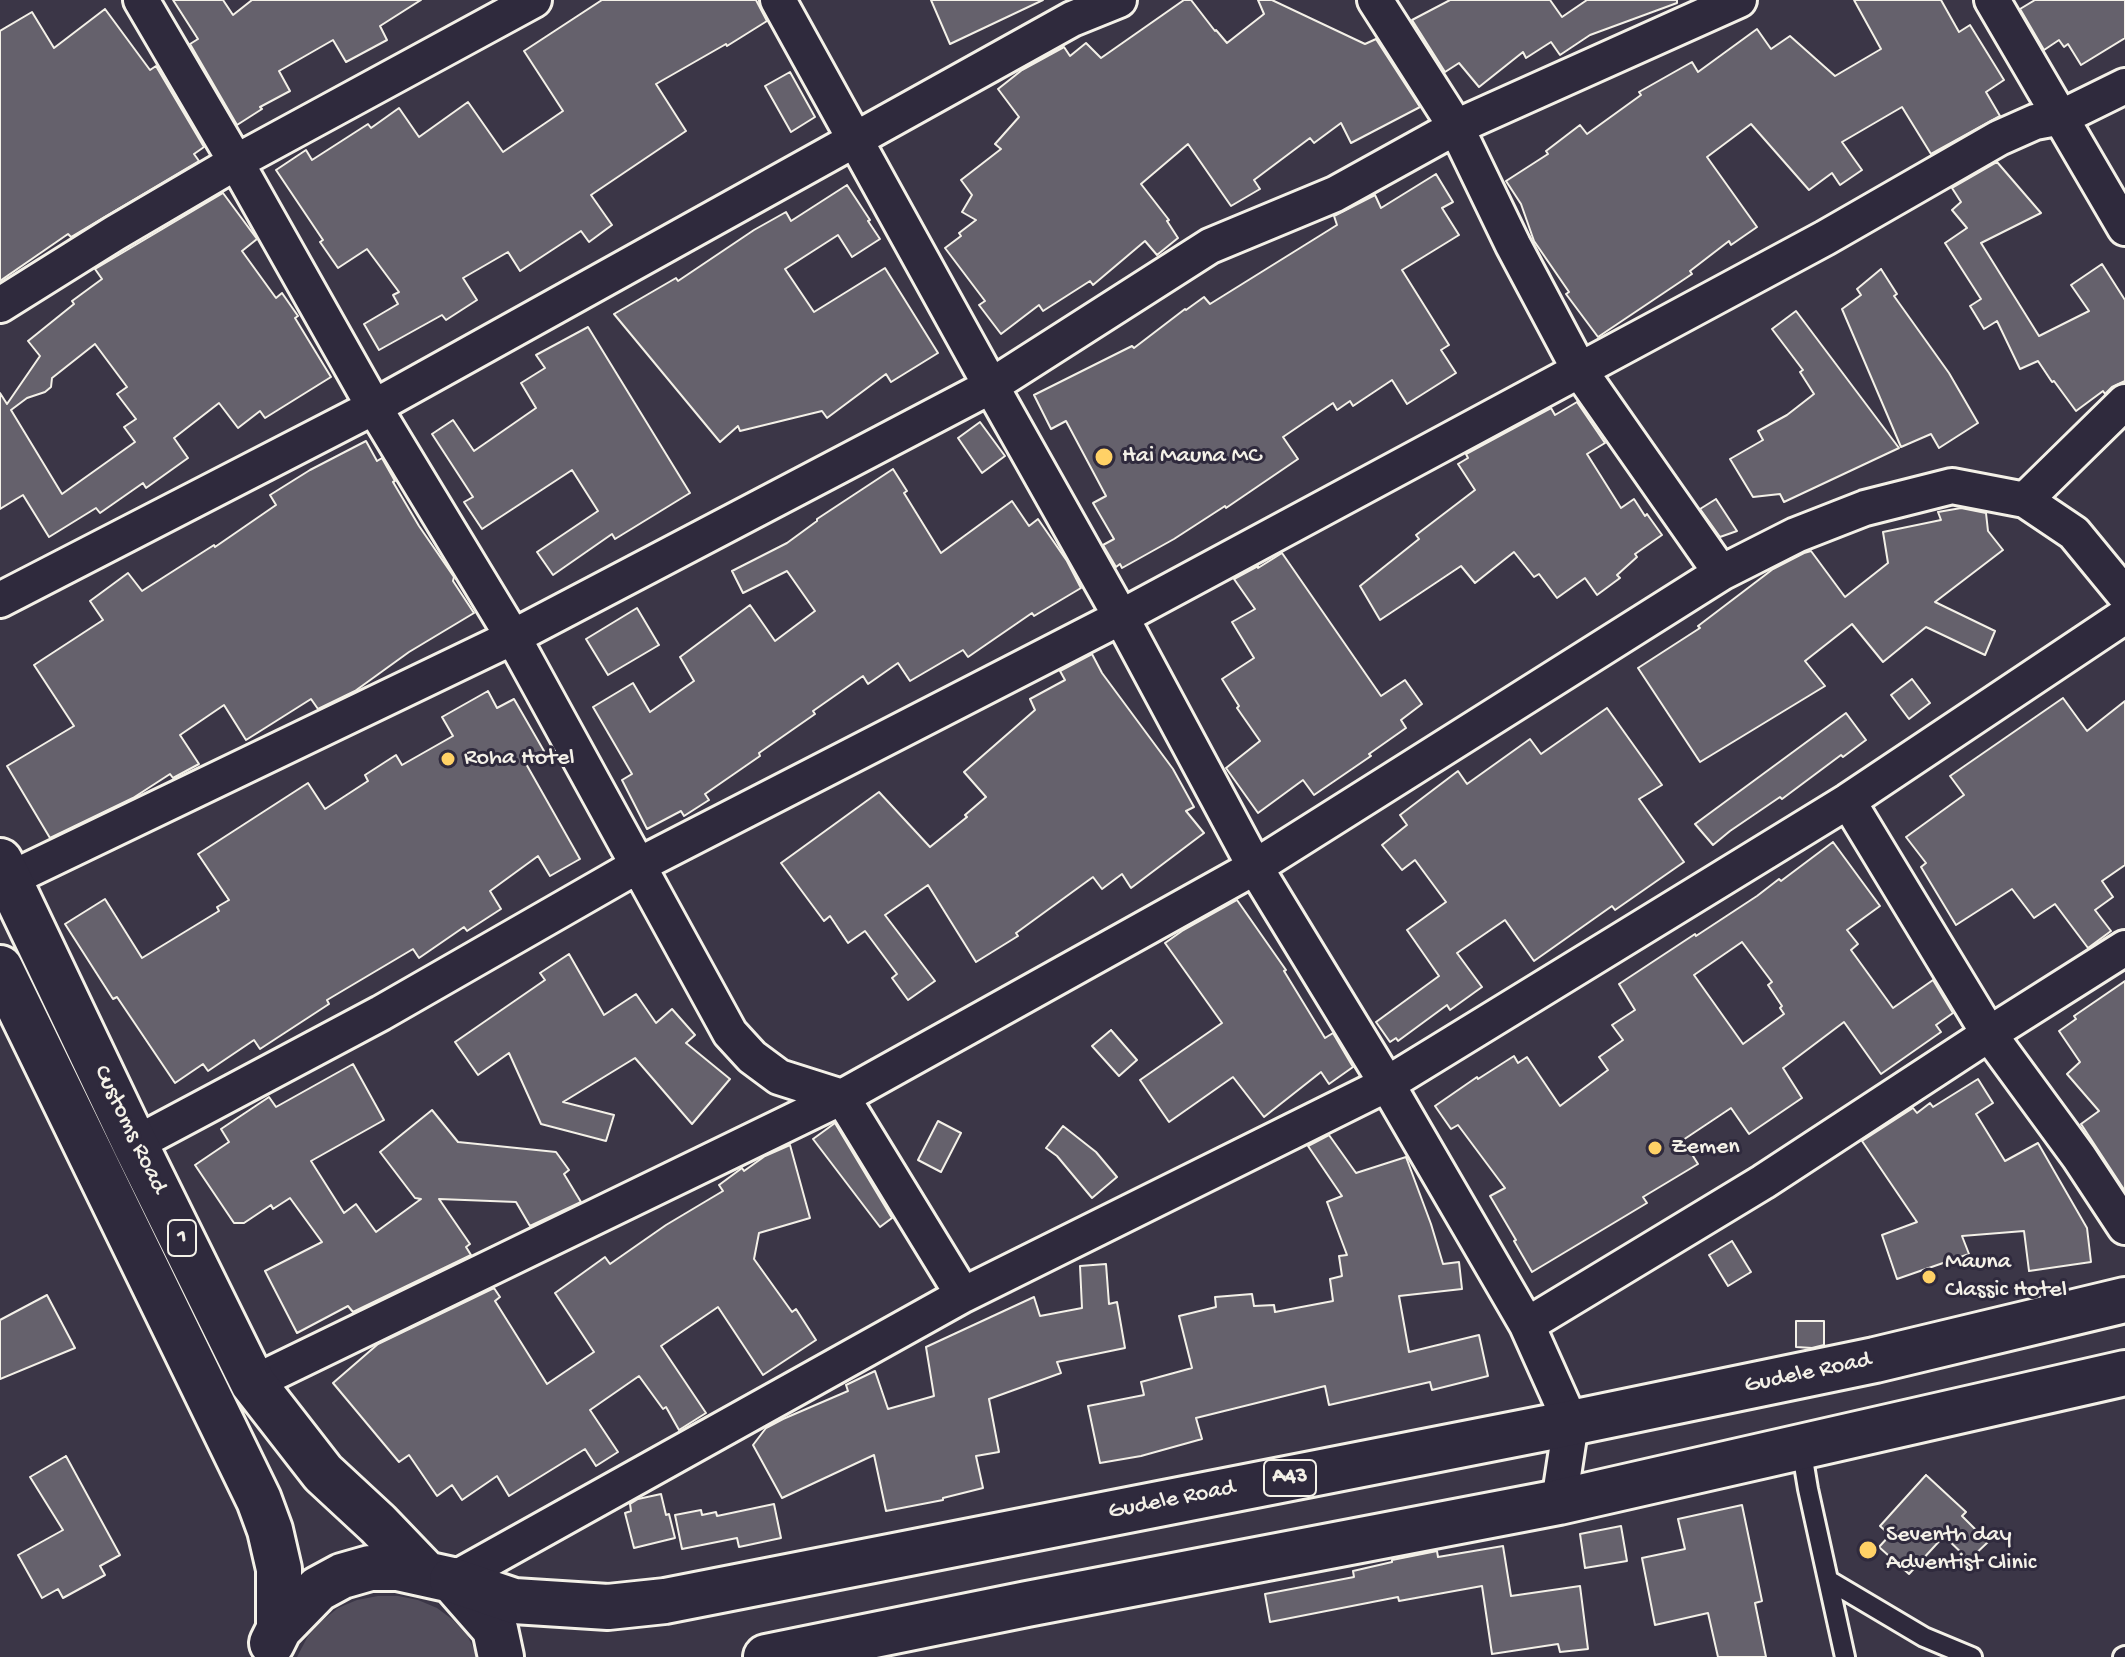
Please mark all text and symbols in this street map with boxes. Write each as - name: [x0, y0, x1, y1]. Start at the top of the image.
- place label: Hai Mauna MC: [1122, 443, 1261, 471]
- marker: Hai Mauna MC: [1093, 446, 1115, 468]
- place label: Roha Hotel: [464, 745, 575, 773]
- marker: Roha Hotel: [439, 750, 457, 768]
- street label: Customs Road: [86, 1061, 172, 1199]
- place label: Zemen: [1671, 1134, 1740, 1162]
- marker: Zemen: [1646, 1139, 1664, 1157]
- road number: 1: [168, 1220, 196, 1256]
- place label: Mauna Classic Hotel: [1945, 1249, 2067, 1305]
- marker: Mauna Classic Hotel: [1920, 1268, 1938, 1286]
- street label: Gudele Road: [1742, 1347, 1874, 1401]
- road number: A43: [1264, 1460, 1316, 1496]
- street label: Gudele Road: [1106, 1475, 1238, 1527]
- place label: Seventh day Adventist Clinic: [1886, 1522, 2036, 1578]
- marker: Seventh day Adventist Clinic: [1857, 1539, 1879, 1561]

